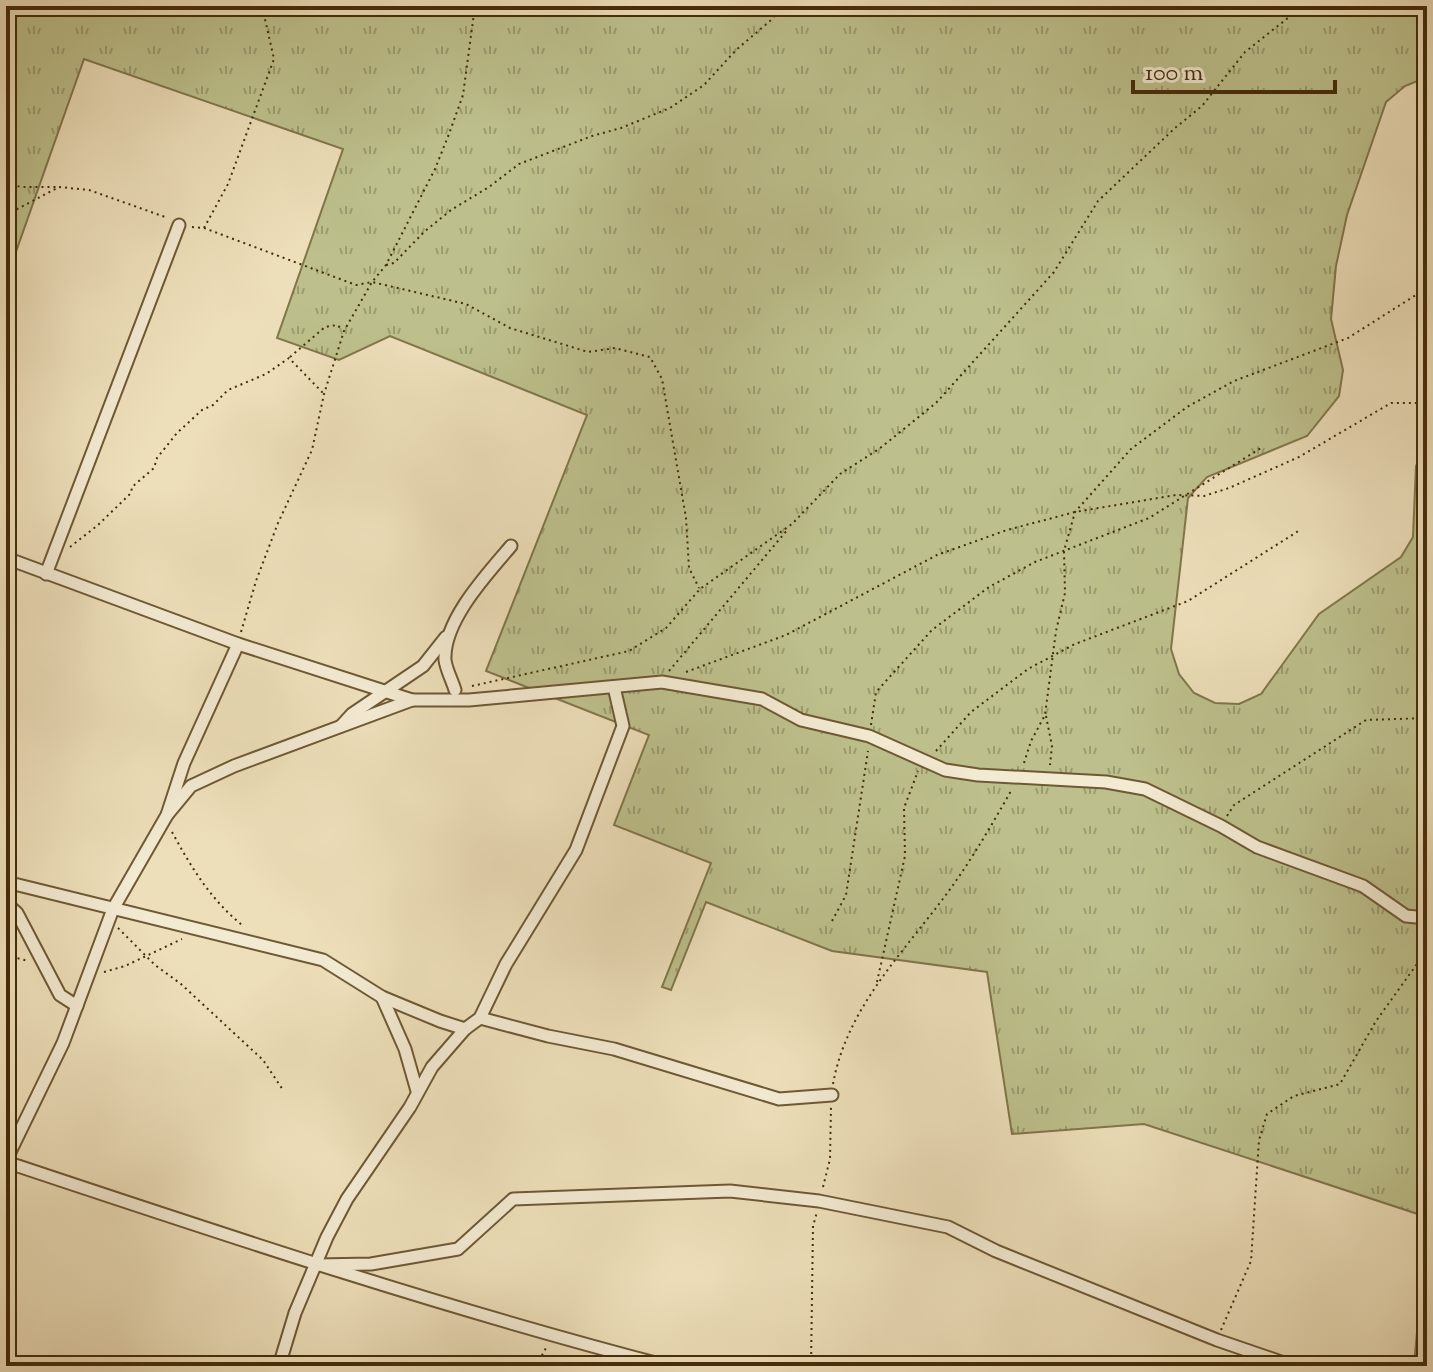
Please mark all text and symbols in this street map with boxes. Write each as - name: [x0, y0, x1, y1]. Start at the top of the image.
- scale bar: [1133, 44, 1335, 94]
- text: 100 m: [1145, 57, 1203, 91]

